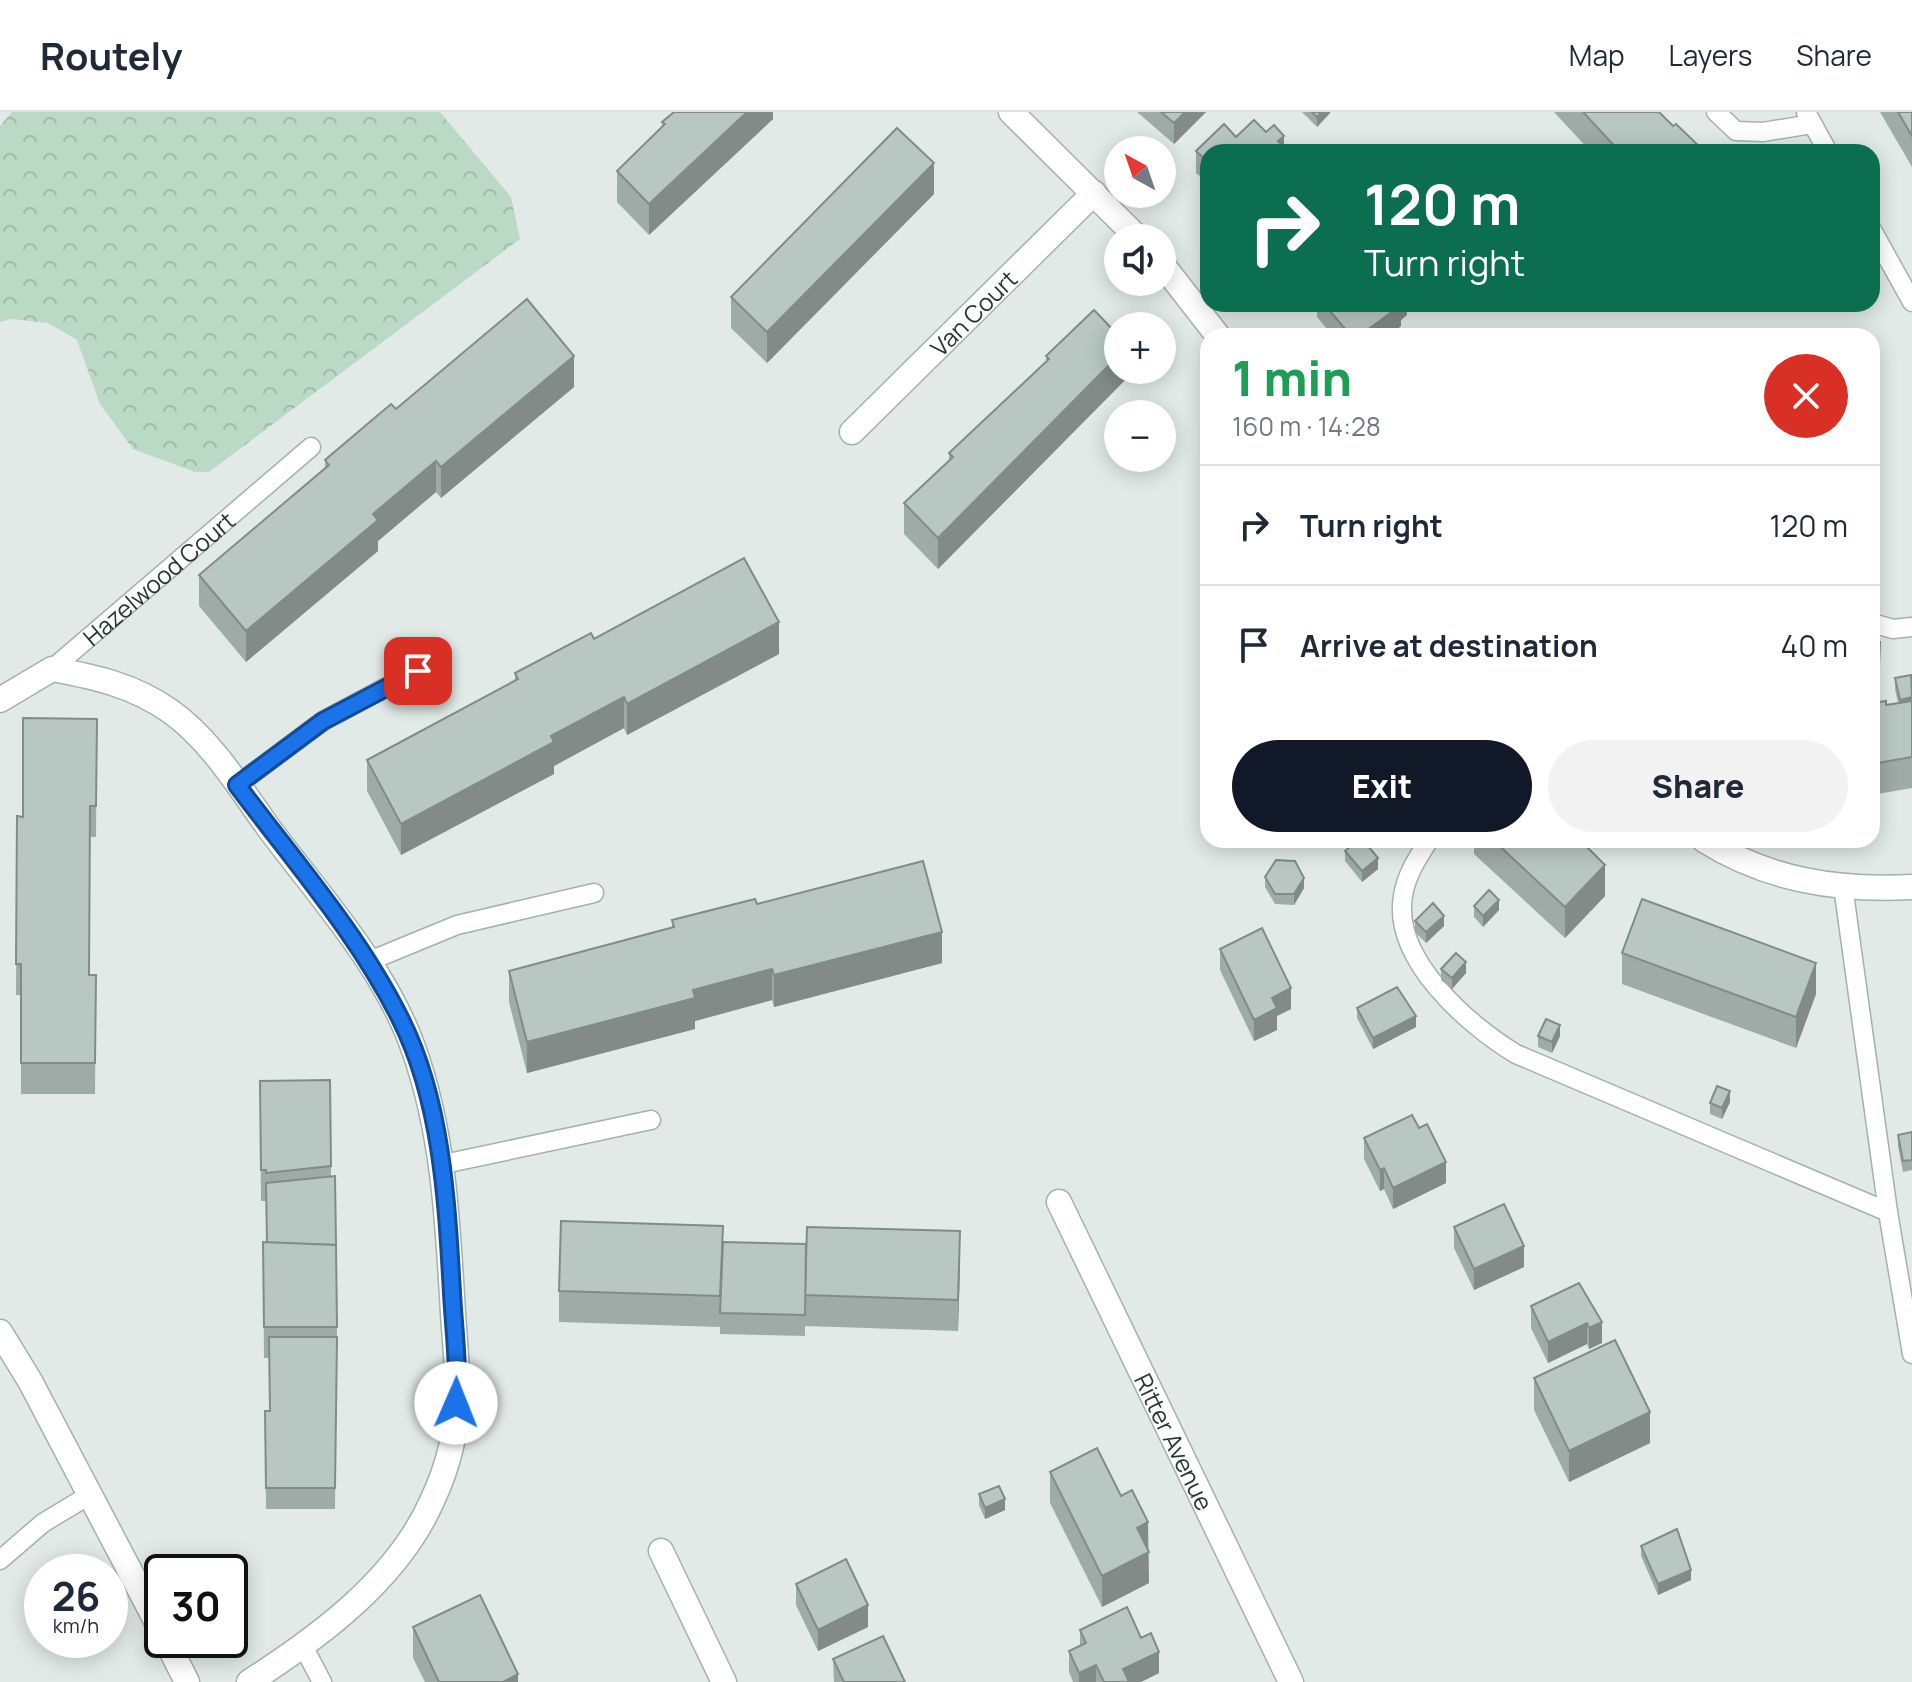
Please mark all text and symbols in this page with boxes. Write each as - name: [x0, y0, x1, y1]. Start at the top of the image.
- text: Routely: [40, 29, 183, 81]
- text: Map: [1569, 36, 1625, 74]
- text: Layers: [1669, 36, 1752, 74]
- text: Share: [1796, 36, 1872, 74]
- north arrow: [1104, 136, 1176, 208]
- map controls: [1104, 136, 1176, 472]
- text: 120 m: [1364, 165, 1520, 242]
- icon: right: [1232, 176, 1336, 280]
- button: sound: [1104, 224, 1176, 296]
- text: Turn right: [1364, 238, 1525, 287]
- street label: Van Court: [922, 262, 1024, 363]
- button: +: [1104, 312, 1176, 384]
- text: 1 min: [1232, 345, 1352, 410]
- button: close: [1764, 354, 1848, 438]
- button: −: [1104, 400, 1176, 472]
- text: 160 m · 14:28: [1232, 408, 1381, 444]
- street label: Hazelwood Court: [75, 503, 241, 652]
- icon: right: [1232, 503, 1276, 547]
- text: Turn right: [1300, 505, 1443, 546]
- text: 120 m: [1769, 505, 1848, 546]
- icon: arrive: [1232, 623, 1276, 667]
- text: Arrive at destination: [1300, 625, 1598, 666]
- text: 40 m: [1781, 625, 1848, 666]
- pin: [384, 637, 452, 705]
- icon: arrive: [396, 649, 440, 693]
- button: Exit: [1232, 740, 1532, 832]
- button: Share: [1548, 740, 1848, 832]
- position arrow: [414, 1361, 498, 1445]
- street label: Ritter Avenue: [1128, 1368, 1222, 1515]
- speed limit sign: 30: [144, 1554, 248, 1658]
- text: 26: [52, 1568, 100, 1623]
- text: km/h: [53, 1612, 99, 1639]

